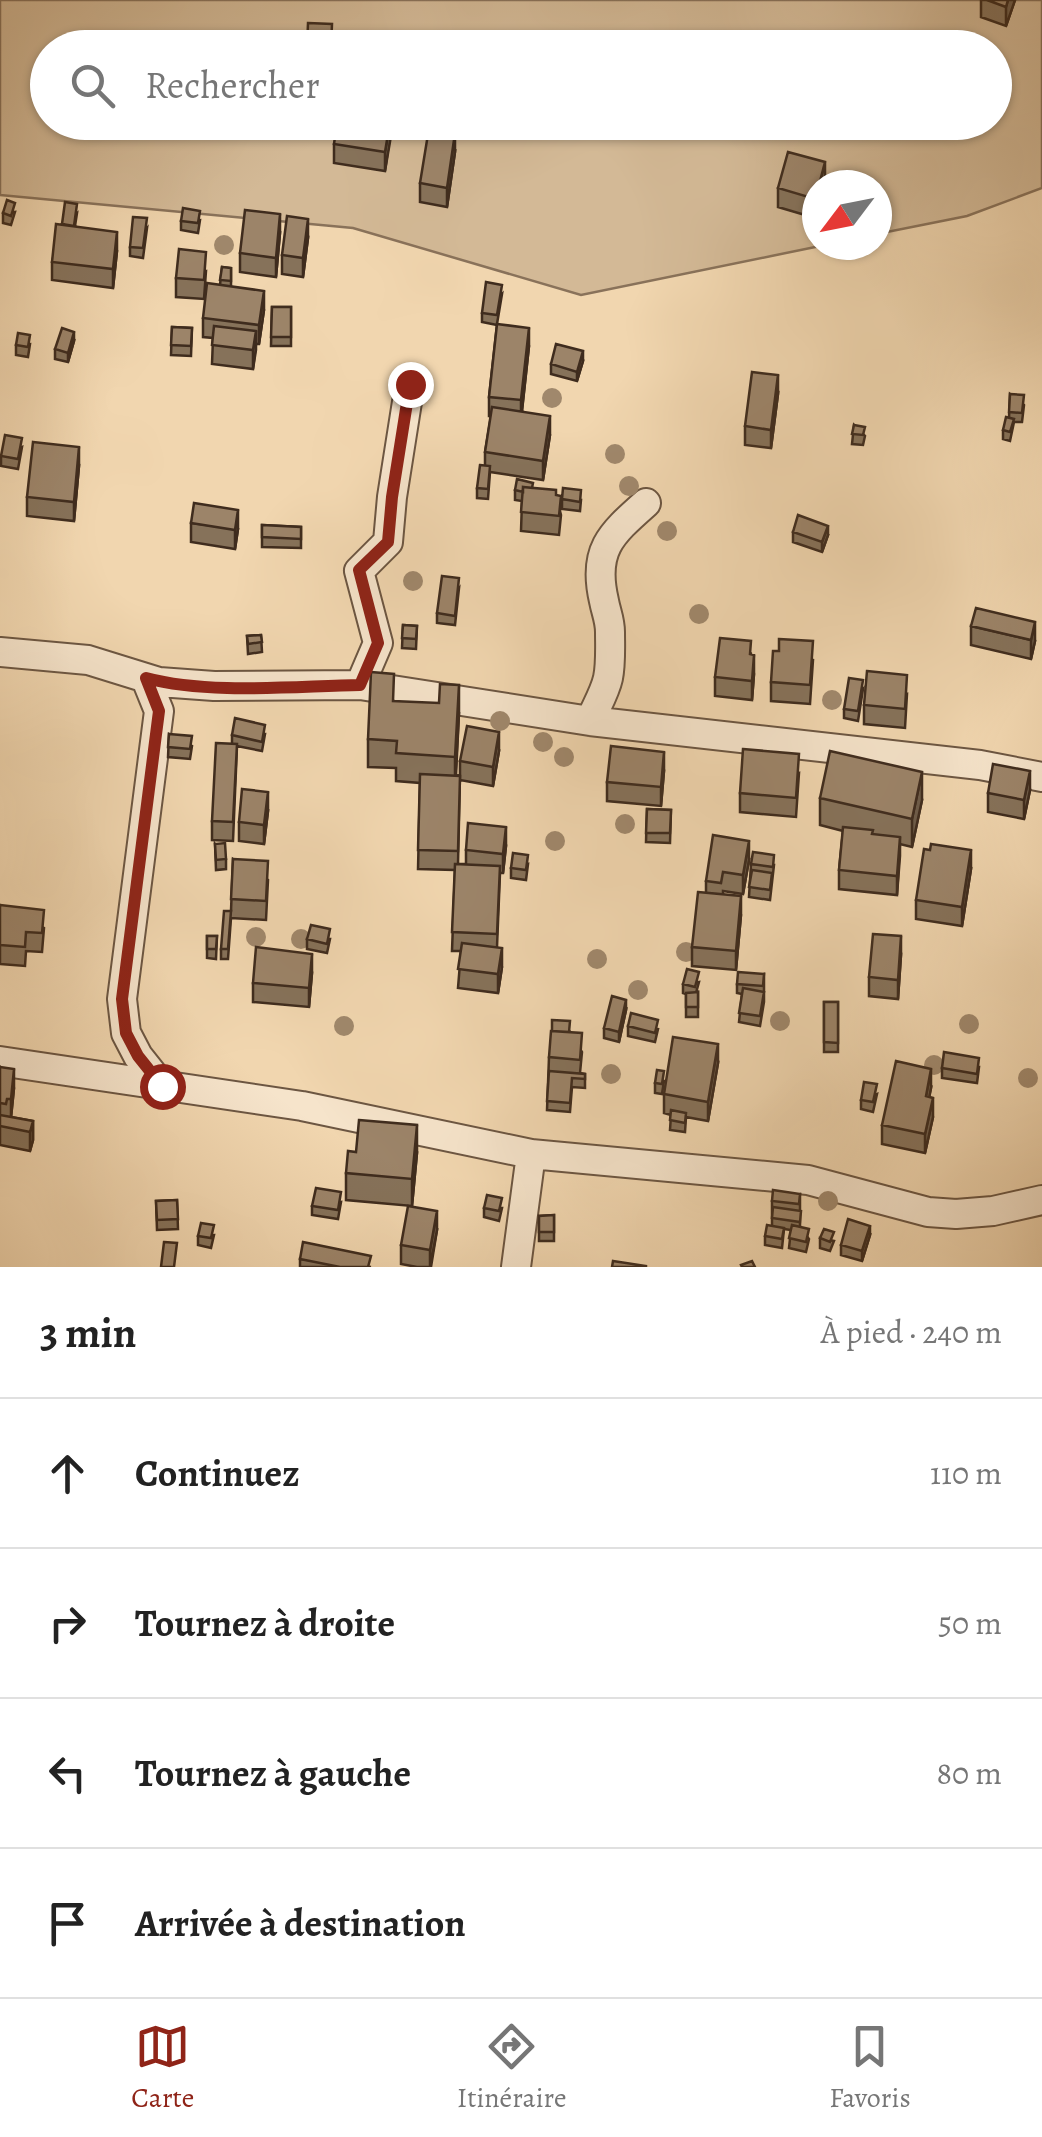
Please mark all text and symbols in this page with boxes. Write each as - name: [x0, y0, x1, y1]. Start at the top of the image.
- search box: [30, 30, 1012, 140]
- icon: search: [65, 58, 120, 113]
- text: Rechercher: [145, 59, 320, 111]
- north arrow: [802, 170, 892, 260]
- route end: [388, 362, 434, 408]
- route start: [140, 1064, 186, 1110]
- text: 3 min: [40, 1304, 136, 1361]
- text: À pied · 240 m: [821, 1310, 1002, 1354]
- icon: ahead: [40, 1446, 95, 1501]
- text: Continuez: [135, 1447, 300, 1499]
- text: 110 m: [930, 1451, 1002, 1495]
- icon: right: [40, 1596, 95, 1651]
- text: Tournez à droite: [135, 1597, 395, 1649]
- text: 50 m: [938, 1601, 1002, 1645]
- icon: left: [40, 1746, 95, 1801]
- text: Tournez à gauche: [135, 1747, 411, 1799]
- text: 80 m: [936, 1751, 1002, 1795]
- icon: arrive: [40, 1896, 95, 1951]
- text: Arrivée à destination: [135, 1897, 466, 1949]
- tab: Carte: [131, 2019, 194, 2117]
- tab: Itinéraire: [457, 2019, 567, 2117]
- tab: Favoris: [829, 2019, 911, 2117]

